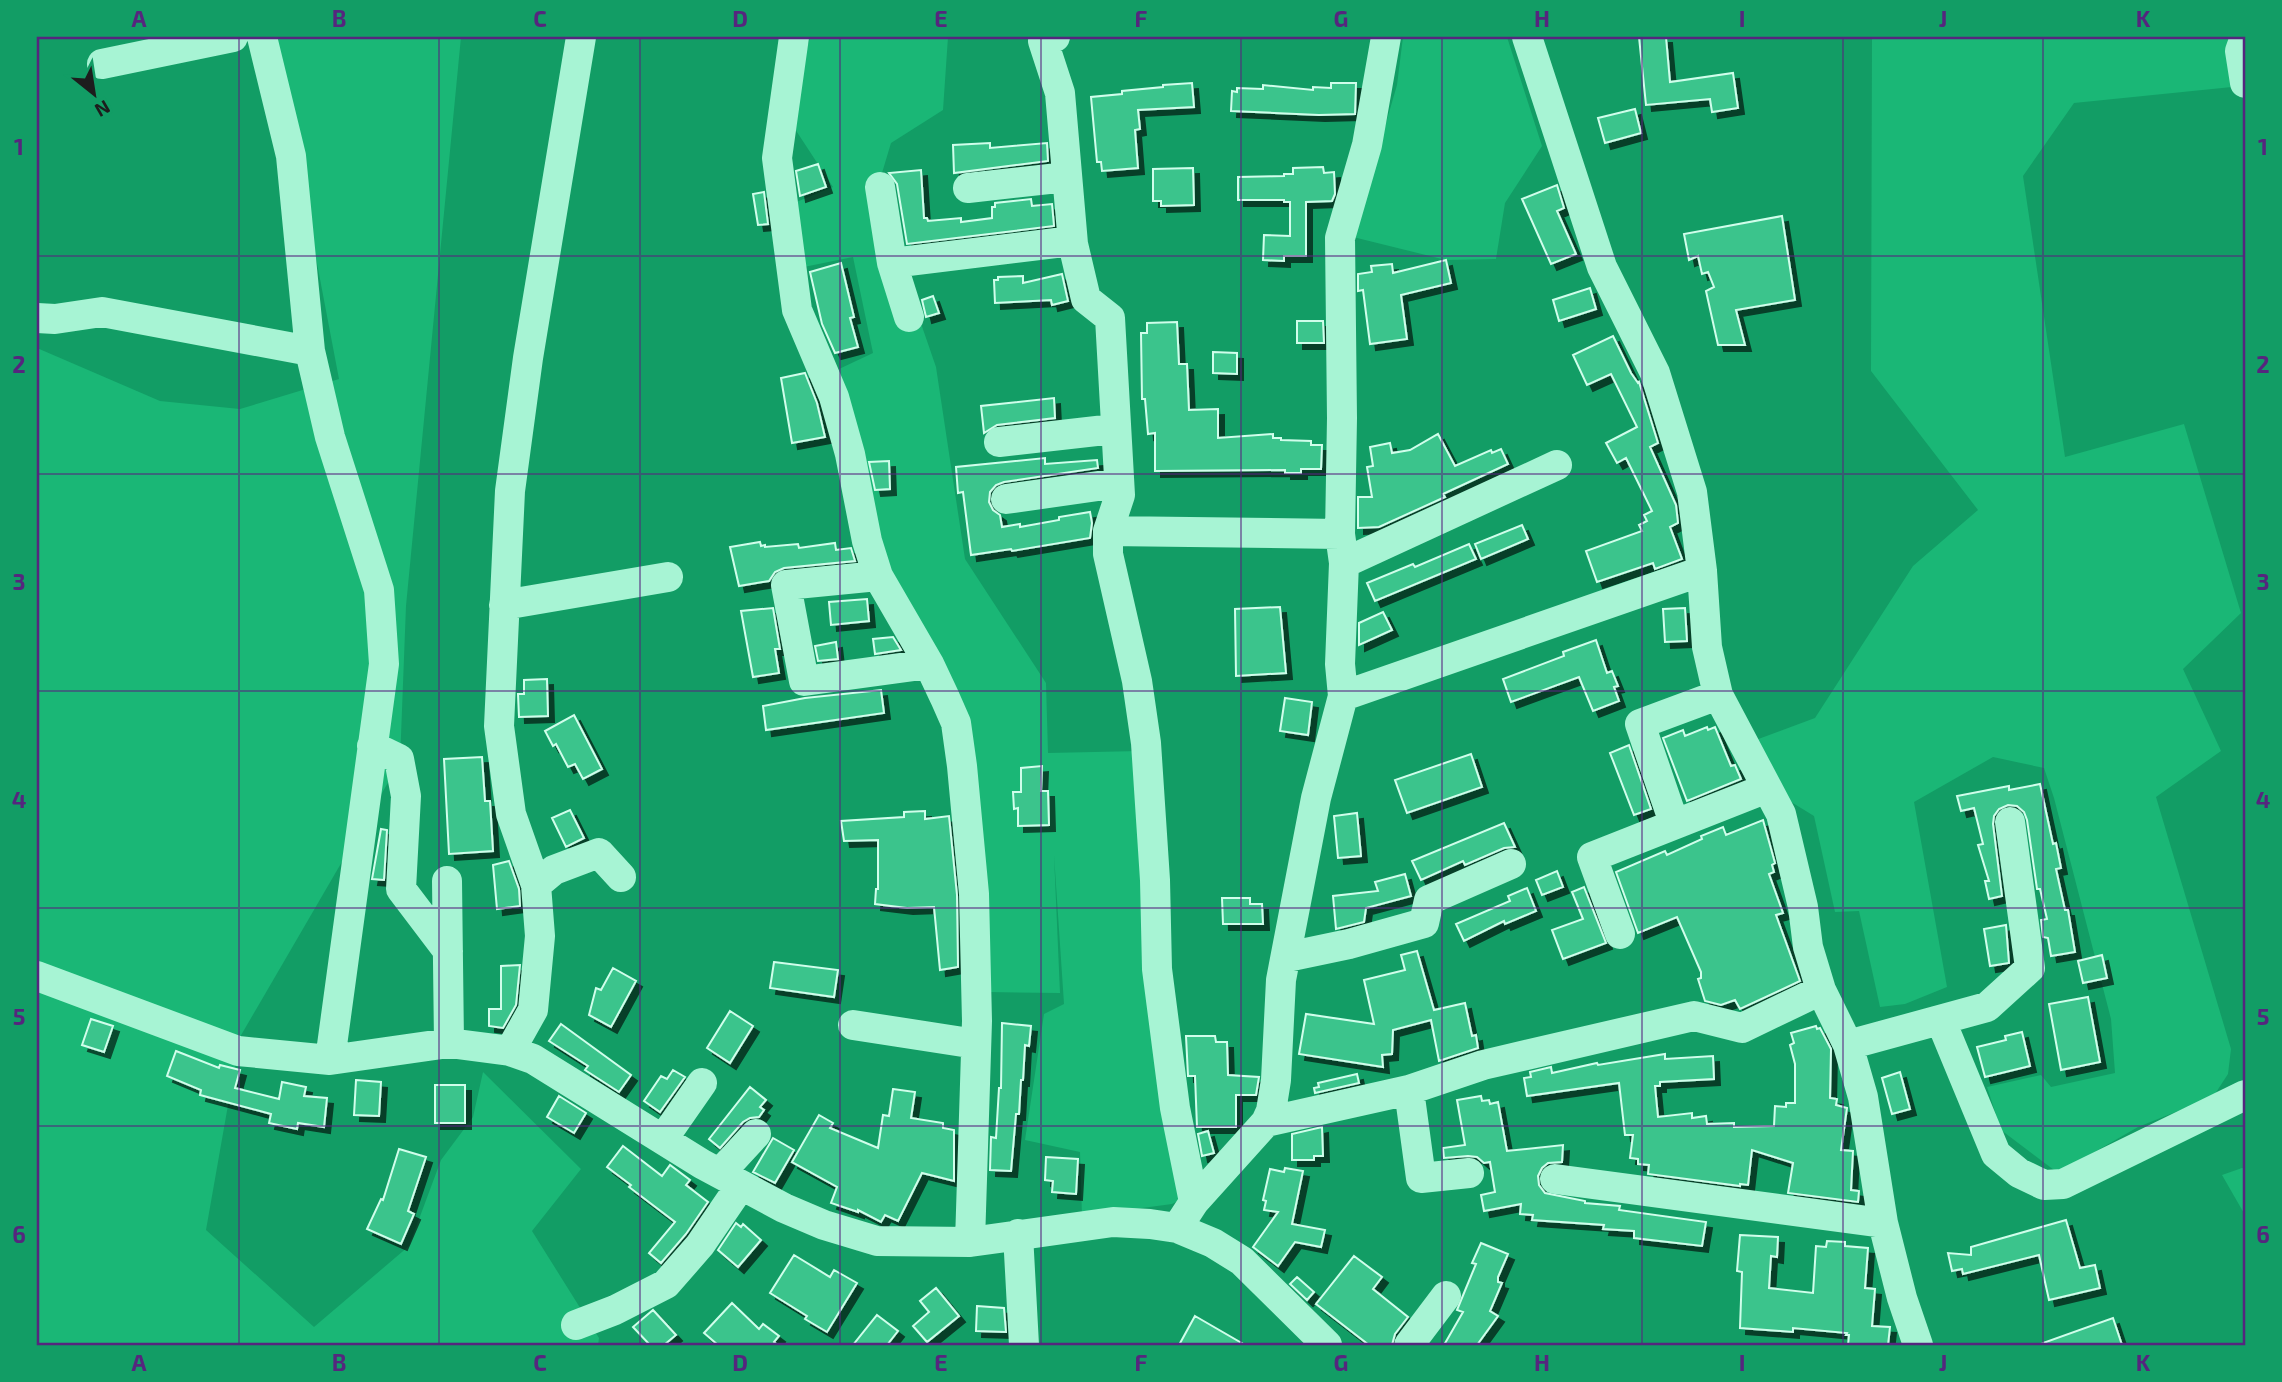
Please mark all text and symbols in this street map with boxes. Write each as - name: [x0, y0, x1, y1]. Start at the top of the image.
- text: A: [131, 4, 147, 32]
- text: B: [332, 4, 346, 32]
- text: C: [533, 4, 547, 32]
- text: D: [732, 4, 748, 32]
- text: E: [934, 4, 948, 32]
- text: F: [1135, 4, 1148, 32]
- text: G: [1334, 4, 1348, 32]
- text: H: [1534, 4, 1550, 32]
- text: I: [1739, 4, 1745, 32]
- text: J: [1939, 4, 1947, 32]
- text: K: [2136, 4, 2151, 32]
- north arrow: [60, 60, 130, 130]
- text: N: [91, 96, 114, 123]
- text: 1: [14, 132, 24, 160]
- text: 1: [2258, 132, 2268, 160]
- text: 2: [12, 350, 26, 378]
- text: 2: [2256, 350, 2270, 378]
- text: 3: [12, 567, 26, 595]
- text: 3: [2256, 567, 2270, 595]
- text: 4: [12, 785, 26, 813]
- text: 4: [2256, 785, 2270, 813]
- text: 5: [13, 1002, 25, 1030]
- text: 5: [2257, 1002, 2269, 1030]
- text: 6: [12, 1220, 26, 1248]
- text: 6: [2256, 1220, 2270, 1248]
- text: A: [131, 1348, 147, 1376]
- text: B: [332, 1348, 346, 1376]
- text: C: [533, 1348, 547, 1376]
- text: D: [732, 1348, 748, 1376]
- text: E: [934, 1348, 948, 1376]
- text: F: [1135, 1348, 1148, 1376]
- text: G: [1334, 1348, 1348, 1376]
- text: H: [1534, 1348, 1550, 1376]
- text: I: [1739, 1348, 1745, 1376]
- text: J: [1939, 1348, 1947, 1376]
- text: K: [2136, 1348, 2151, 1376]

